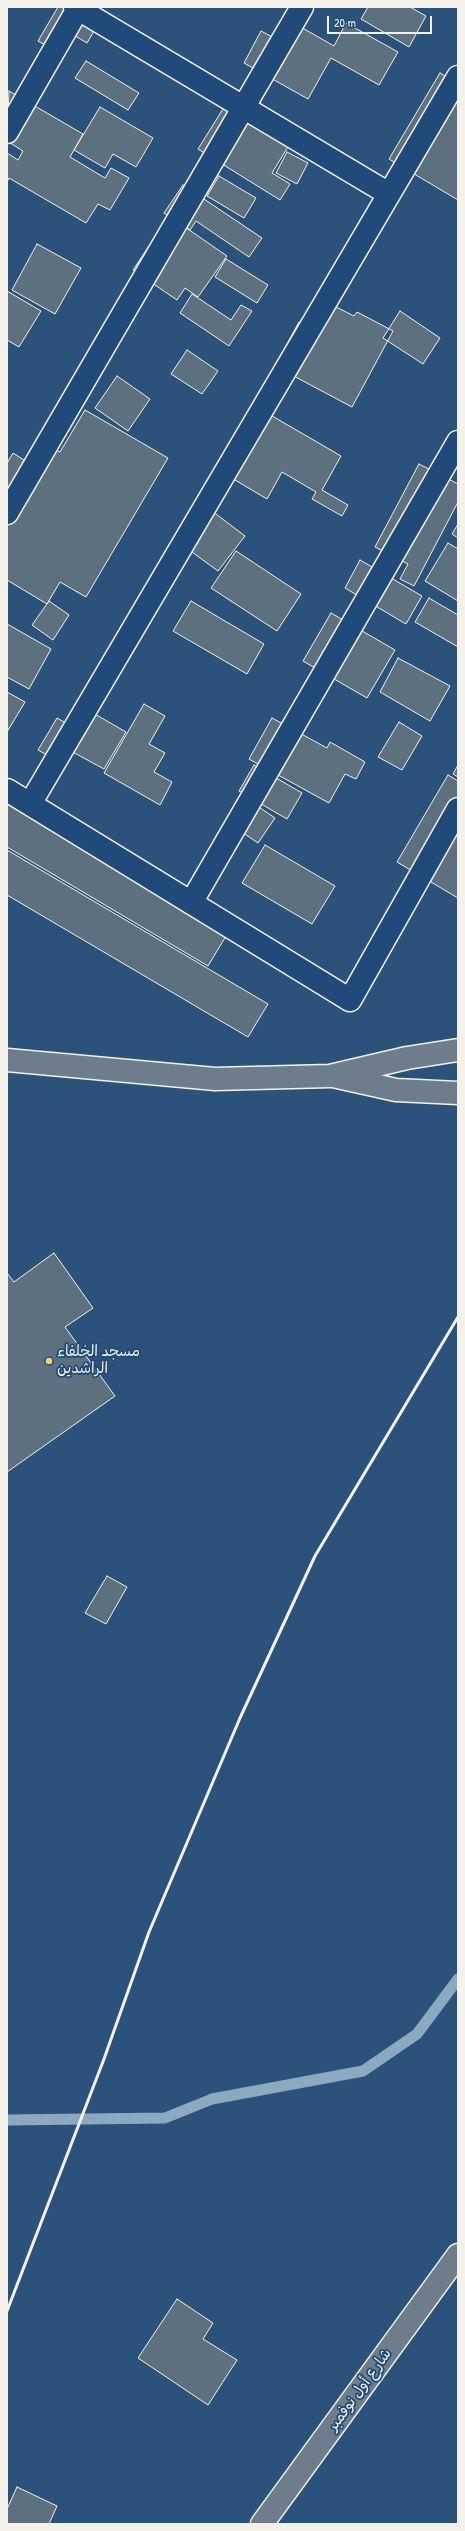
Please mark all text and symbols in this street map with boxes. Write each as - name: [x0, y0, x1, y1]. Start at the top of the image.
- scale bar: [329, 8, 434, 34]
- text: 20 m: [334, 14, 356, 31]
- place label: مسجد الخلفاء الراشدين: [57, 1343, 140, 1378]
- marker: مسجد الخلفاء الراشدين: [44, 1356, 54, 1366]
- street label: شارع أول نوفمبر: [324, 2346, 396, 2434]

